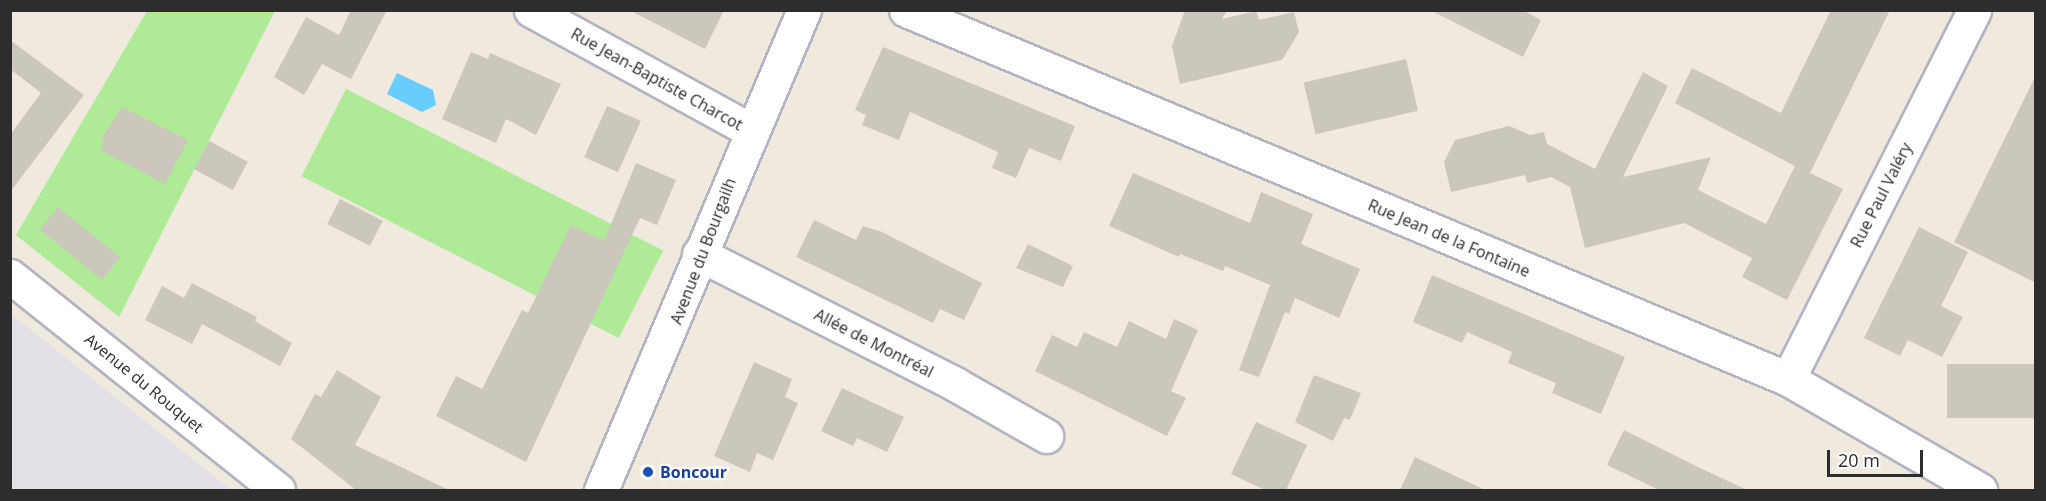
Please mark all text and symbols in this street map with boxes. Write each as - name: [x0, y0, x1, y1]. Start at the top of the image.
- street label: Rue Jean-Baptiste Charcot: [568, 24, 746, 134]
- street label: Rue Paul Valéry: [1846, 139, 1916, 251]
- street label: Avenue du Bourgailh: [666, 175, 740, 327]
- street label: Rue Jean de la Fontaine: [1365, 195, 1533, 281]
- street label: Allée de Montréal: [811, 305, 937, 381]
- street label: Avenue du Rouquet: [81, 329, 207, 437]
- scale bar: [1830, 438, 1926, 476]
- text: 20 m: [1838, 448, 1880, 472]
- place label: Boncour: [660, 462, 727, 482]
- marker: Boncour: [641, 465, 655, 479]

